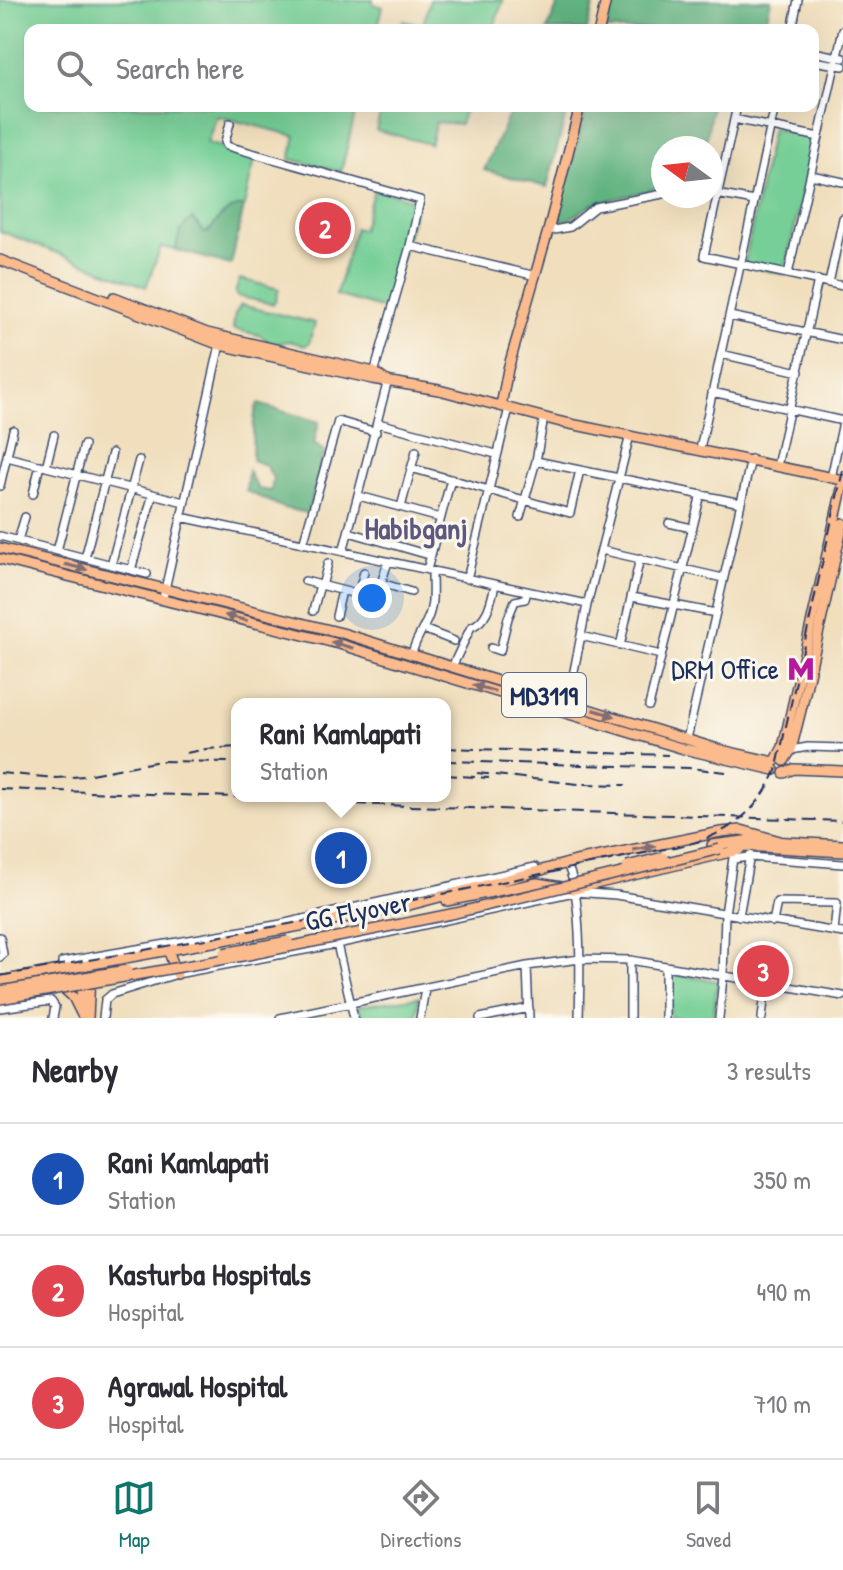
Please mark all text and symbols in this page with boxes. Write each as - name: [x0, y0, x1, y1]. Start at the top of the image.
- search box: [24, 24, 819, 112]
- icon: search: [52, 46, 96, 90]
- text: Search here: [116, 48, 244, 88]
- north arrow: [651, 136, 723, 208]
- pin: 2: [299, 198, 351, 258]
- district label: Habibganj: [365, 508, 467, 549]
- one-way arrow: [63, 561, 88, 574]
- your location: [352, 578, 392, 618]
- one-way arrow: [224, 611, 249, 624]
- one-way arrow: [330, 638, 355, 650]
- place label: DRM Office: [671, 650, 779, 688]
- metro station icon: DRM Office: [786, 654, 816, 684]
- road number: MD3119: [502, 673, 586, 717]
- one-way arrow: [471, 681, 495, 693]
- popup: [231, 698, 451, 802]
- one-way arrow: [592, 707, 616, 720]
- text: Rani Kamlapati: [260, 713, 422, 753]
- text: Station: [260, 753, 328, 788]
- pin: 1: [315, 828, 367, 888]
- one-way arrow: [632, 841, 657, 853]
- street label: GG Flyover: [302, 882, 415, 940]
- pin: 3: [737, 941, 789, 1001]
- text: Nearby: [32, 1047, 118, 1093]
- text: 3 results: [727, 1053, 811, 1088]
- text: Rani Kamlapati: [108, 1142, 270, 1182]
- text: 1: [53, 1162, 63, 1197]
- text: 350 m: [753, 1162, 811, 1197]
- text: Station: [108, 1182, 176, 1217]
- text: Kasturba Hospitals: [108, 1254, 311, 1294]
- text: 2: [52, 1274, 64, 1309]
- text: 490 m: [756, 1274, 811, 1309]
- text: Hospital: [108, 1294, 184, 1329]
- text: Agrawal Hospital: [108, 1366, 287, 1406]
- text: 3: [52, 1386, 64, 1421]
- text: 710 m: [753, 1386, 811, 1421]
- text: Hospital: [108, 1406, 184, 1441]
- tab: Map: [112, 1476, 156, 1554]
- tab: Directions: [381, 1476, 462, 1554]
- tab: Saved: [686, 1476, 731, 1554]

